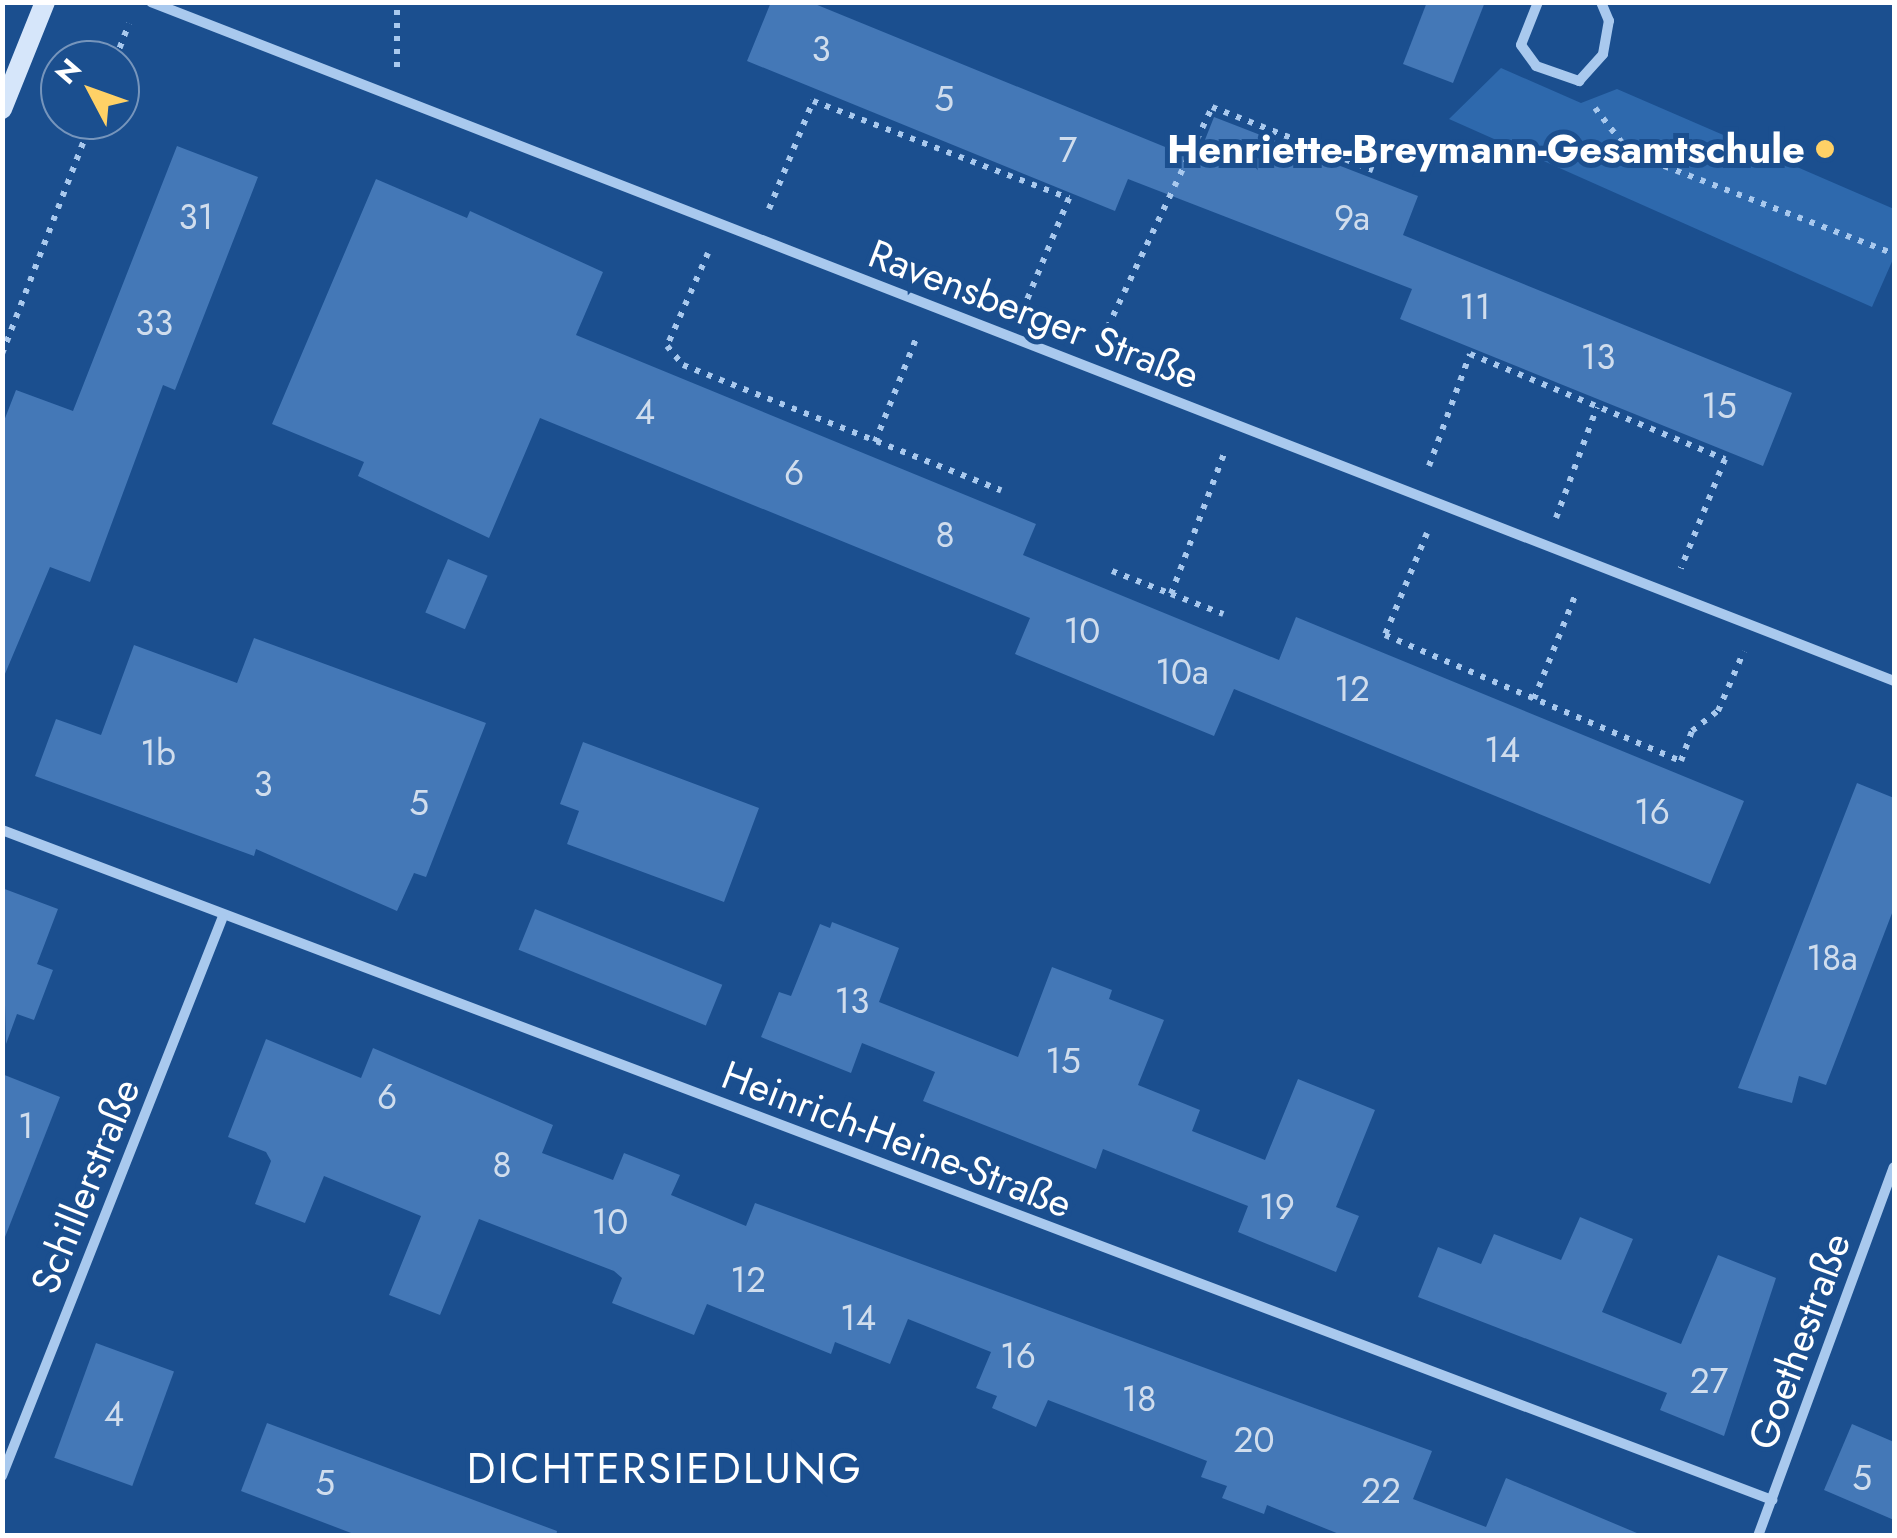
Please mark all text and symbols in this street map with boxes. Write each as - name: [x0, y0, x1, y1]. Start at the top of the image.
- house number: 3: [811, 28, 831, 70]
- north arrow: [40, 40, 140, 140]
- text: N: [46, 49, 91, 93]
- house number: 5: [934, 78, 954, 120]
- place label: Henriette-Breymann-Gesamtschule: [1167, 125, 1805, 173]
- house number: 7: [1059, 129, 1077, 171]
- marker: Henriette-Breymann-Gesamtschule: [1814, 138, 1836, 160]
- house number: 31: [179, 196, 213, 238]
- house number: 9a: [1334, 197, 1370, 239]
- street label: Ravensberger Straße: [862, 229, 1206, 399]
- house number: 11: [1459, 286, 1491, 328]
- house number: 33: [135, 302, 173, 344]
- house number: 13: [1581, 336, 1615, 378]
- house number: 15: [1701, 385, 1737, 427]
- house number: 4: [635, 391, 655, 433]
- house number: 6: [784, 452, 804, 494]
- house number: 8: [935, 514, 955, 556]
- house number: 10: [1064, 610, 1100, 652]
- house number: 10a: [1155, 651, 1209, 693]
- house number: 12: [1334, 668, 1370, 710]
- house number: 14: [1484, 729, 1520, 771]
- house number: 1b: [140, 732, 176, 774]
- house number: 3: [253, 763, 273, 805]
- house number: 5: [409, 782, 429, 824]
- house number: 16: [1634, 791, 1670, 833]
- house number: 18a: [1806, 937, 1858, 979]
- house number: 13: [835, 980, 869, 1022]
- house number: 15: [1045, 1040, 1081, 1082]
- street label: Heinrich-Heine-Straße: [715, 1050, 1079, 1228]
- street label: Schillerstraße: [20, 1072, 150, 1300]
- house number: 6: [377, 1076, 397, 1118]
- house number: 1: [18, 1105, 34, 1147]
- house number: 8: [492, 1144, 512, 1186]
- house number: 19: [1259, 1186, 1295, 1228]
- house number: 10: [592, 1201, 628, 1243]
- street label: Goethestraße: [1738, 1226, 1860, 1456]
- house number: 12: [730, 1259, 766, 1301]
- house number: 14: [840, 1297, 876, 1339]
- house number: 16: [1000, 1335, 1036, 1377]
- house number: 27: [1690, 1360, 1728, 1402]
- house number: 18: [1122, 1378, 1156, 1420]
- house number: 4: [104, 1393, 124, 1435]
- house number: 20: [1234, 1419, 1274, 1461]
- district label: DICHTERSIEDLUNG: [467, 1444, 863, 1494]
- house number: 5: [1852, 1457, 1872, 1499]
- house number: 5: [315, 1462, 335, 1504]
- house number: 22: [1361, 1470, 1401, 1512]

